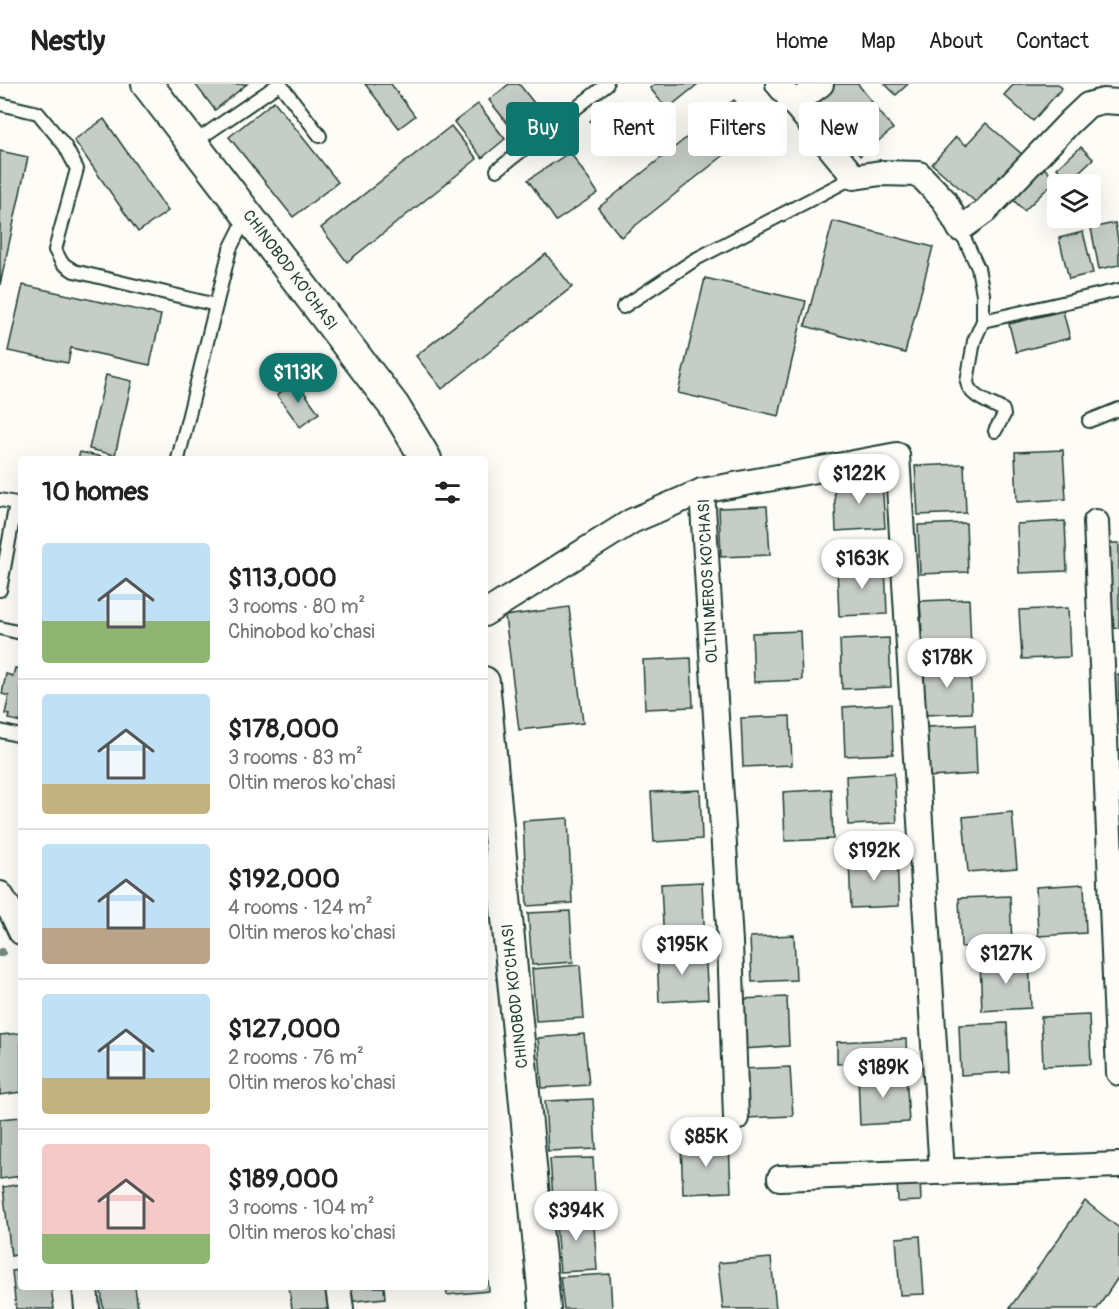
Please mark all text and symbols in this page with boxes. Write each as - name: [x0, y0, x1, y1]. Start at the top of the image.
- text: Nestly: [30, 24, 105, 59]
- text: Home: [775, 28, 828, 55]
- text: Map: [861, 28, 896, 55]
- text: About: [929, 28, 983, 55]
- text: Contact: [1016, 28, 1089, 55]
- chip: Buy: [506, 102, 579, 156]
- chip: Rent: [591, 102, 676, 156]
- chip: Filters: [688, 102, 787, 156]
- chip: New: [799, 102, 879, 156]
- map controls: [1047, 174, 1101, 228]
- button: layers: [1047, 174, 1101, 228]
- street label: CHINOBOD KO'CHASI: [238, 206, 342, 334]
- pin: $113K: [256, 353, 340, 404]
- text: $113K: [273, 360, 323, 385]
- pin: $122K: [817, 454, 901, 505]
- text: $122K: [832, 461, 886, 486]
- text: 10 homes: [42, 476, 148, 508]
- icon: filters: [431, 476, 464, 509]
- street label: OLTIN MEROS KO'CHASI: [694, 498, 722, 664]
- pin: $163K: [820, 539, 904, 590]
- text: $163K: [835, 546, 889, 571]
- text: $113,000: [228, 562, 337, 594]
- icon: home: [90, 567, 162, 639]
- text: 3 rooms · 80 m²: [228, 594, 365, 619]
- text: Chinobod ko'chasi: [228, 619, 375, 644]
- pin: $178K: [905, 638, 989, 689]
- text: $178K: [921, 645, 973, 670]
- text: $178,000: [228, 713, 339, 745]
- icon: home: [90, 718, 162, 790]
- text: 3 rooms · 83 m²: [228, 745, 363, 770]
- text: Oltin meros ko'chasi: [228, 770, 395, 795]
- pin: $192K: [832, 831, 916, 882]
- text: $192K: [848, 838, 900, 863]
- text: $192,000: [228, 863, 340, 895]
- icon: home: [90, 868, 162, 940]
- text: 4 rooms · 124 m²: [228, 895, 373, 920]
- text: Oltin meros ko'chasi: [228, 920, 395, 945]
- street label: CHINOBOD KO'CHASI: [497, 923, 533, 1069]
- pin: $195K: [640, 925, 724, 976]
- text: $195K: [656, 932, 708, 957]
- pin: $127K: [964, 934, 1048, 985]
- text: $127K: [980, 941, 1032, 966]
- text: $127,000: [228, 1013, 340, 1045]
- icon: home: [90, 1018, 162, 1090]
- text: 2 rooms · 76 m²: [228, 1045, 364, 1070]
- pin: $189K: [841, 1048, 925, 1099]
- text: $189K: [857, 1055, 909, 1080]
- text: Oltin meros ko'chasi: [228, 1070, 395, 1095]
- pin: $85K: [670, 1117, 742, 1168]
- text: $85K: [684, 1124, 728, 1149]
- text: $189,000: [228, 1163, 339, 1195]
- icon: home: [90, 1168, 162, 1240]
- pin: $394K: [534, 1191, 618, 1242]
- text: 3 rooms · 104 m²: [228, 1195, 375, 1220]
- text: $394K: [548, 1198, 604, 1223]
- text: Oltin meros ko'chasi: [228, 1220, 395, 1245]

